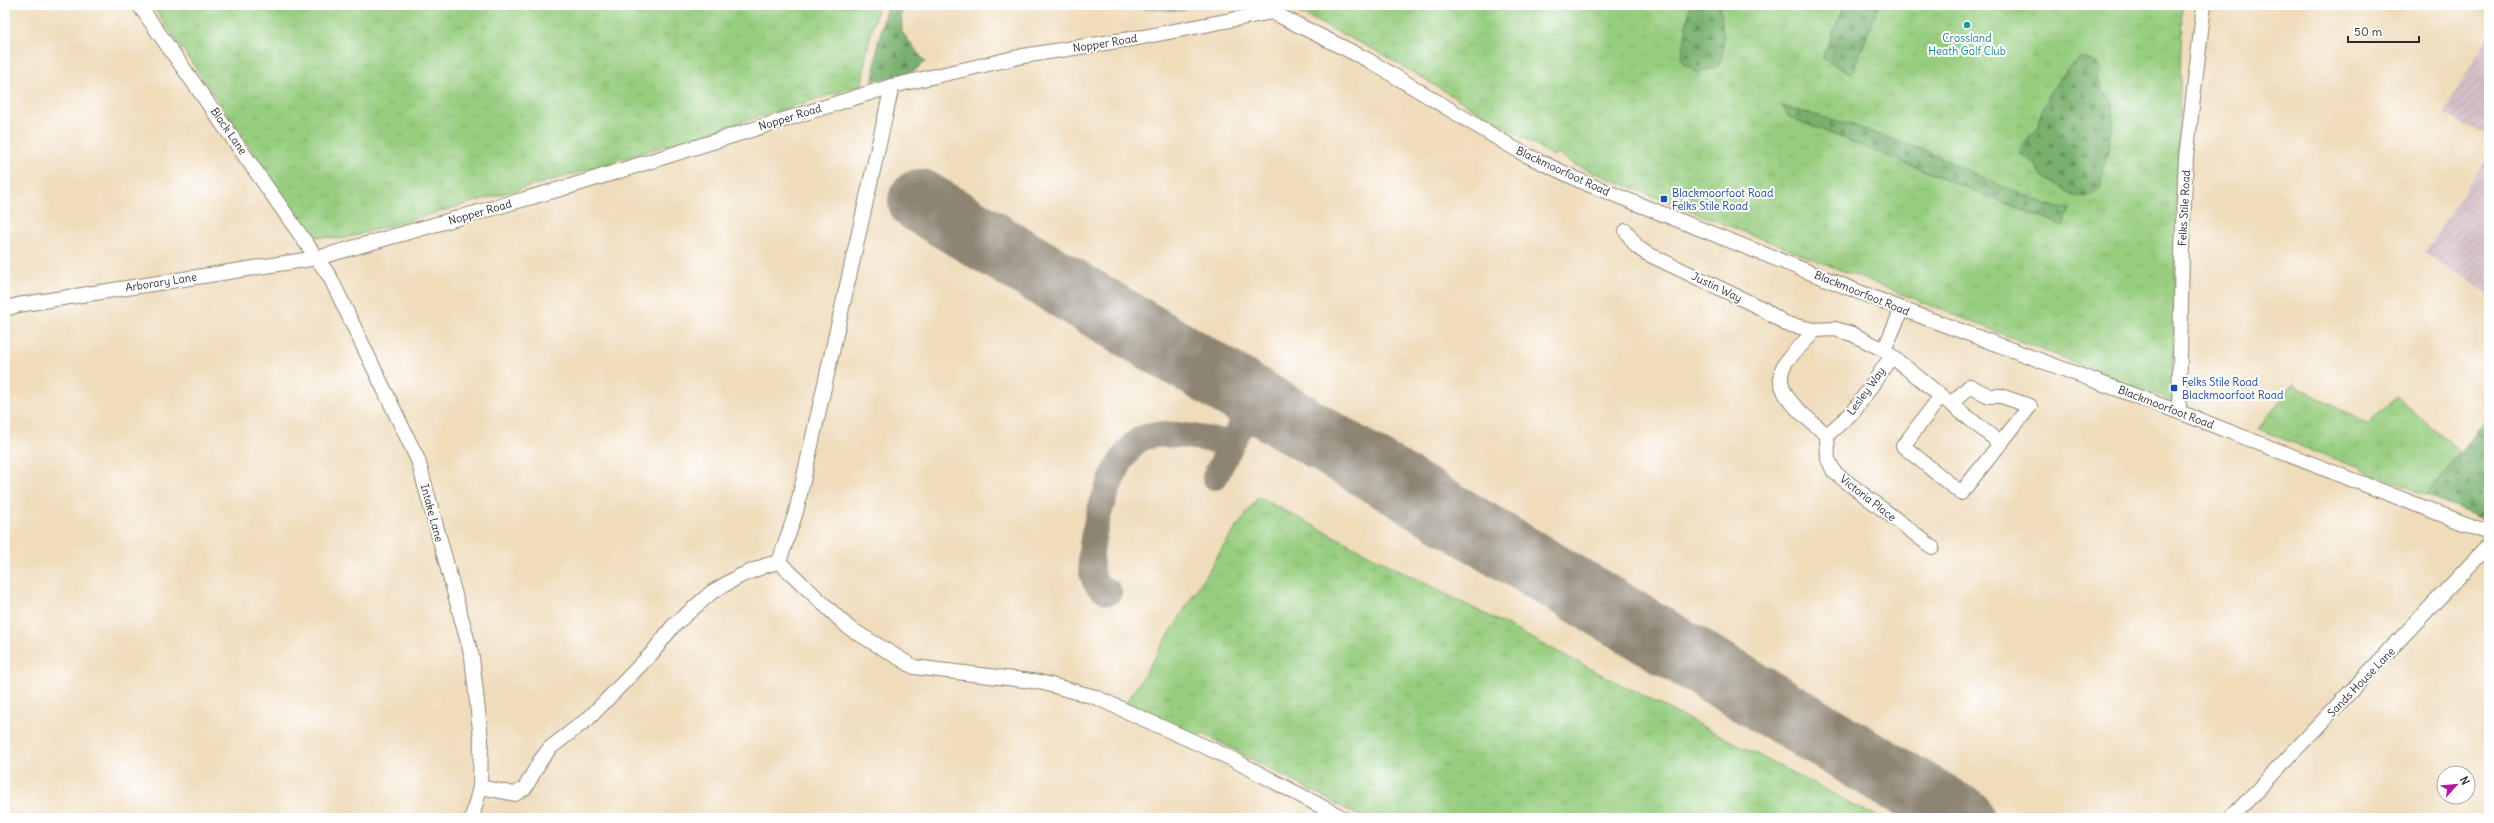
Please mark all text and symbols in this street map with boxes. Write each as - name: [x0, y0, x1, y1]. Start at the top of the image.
- scale bar: [2348, 18, 2419, 44]
- marker: Crossland Heath Golf Club: [1962, 20, 1972, 30]
- text: 50 m: [2354, 24, 2383, 39]
- street label: Nopper Road: [1072, 31, 1139, 55]
- place label: Crossland Heath Golf Club: [1928, 31, 2006, 58]
- street label: Nopper Road: [757, 101, 824, 133]
- street label: Black Lane: [208, 105, 250, 157]
- street label: Blackmoorfoot Road: [1514, 143, 1612, 199]
- street label: Felks Stile Road: [2175, 169, 2193, 246]
- place label: Blackmoorfoot Road Felks Stile Road: [1672, 186, 1774, 213]
- marker: Blackmoorfoot Road Felks Stile Road: [1659, 194, 1669, 204]
- street label: Nopper Road: [447, 196, 514, 228]
- street label: Blackmoorfoot Road: [1812, 268, 1912, 319]
- street label: Arborary Lane: [124, 269, 198, 295]
- street label: Justin Way: [1690, 269, 1744, 305]
- street label: Lesley Way: [1844, 364, 1888, 418]
- place label: Felks Stile Road Blackmoorfoot Road: [2182, 375, 2284, 402]
- street label: Blackmoorfoot Road: [2116, 382, 2216, 432]
- marker: Felks Stile Road Blackmoorfoot Road: [2169, 383, 2179, 393]
- street label: Victoria Place: [1837, 472, 1899, 524]
- street label: Intake Lane: [418, 482, 446, 544]
- street label: Sands House Lane: [2324, 644, 2398, 720]
- north arrow: [2436, 765, 2476, 805]
- text: N: [2457, 774, 2473, 787]

